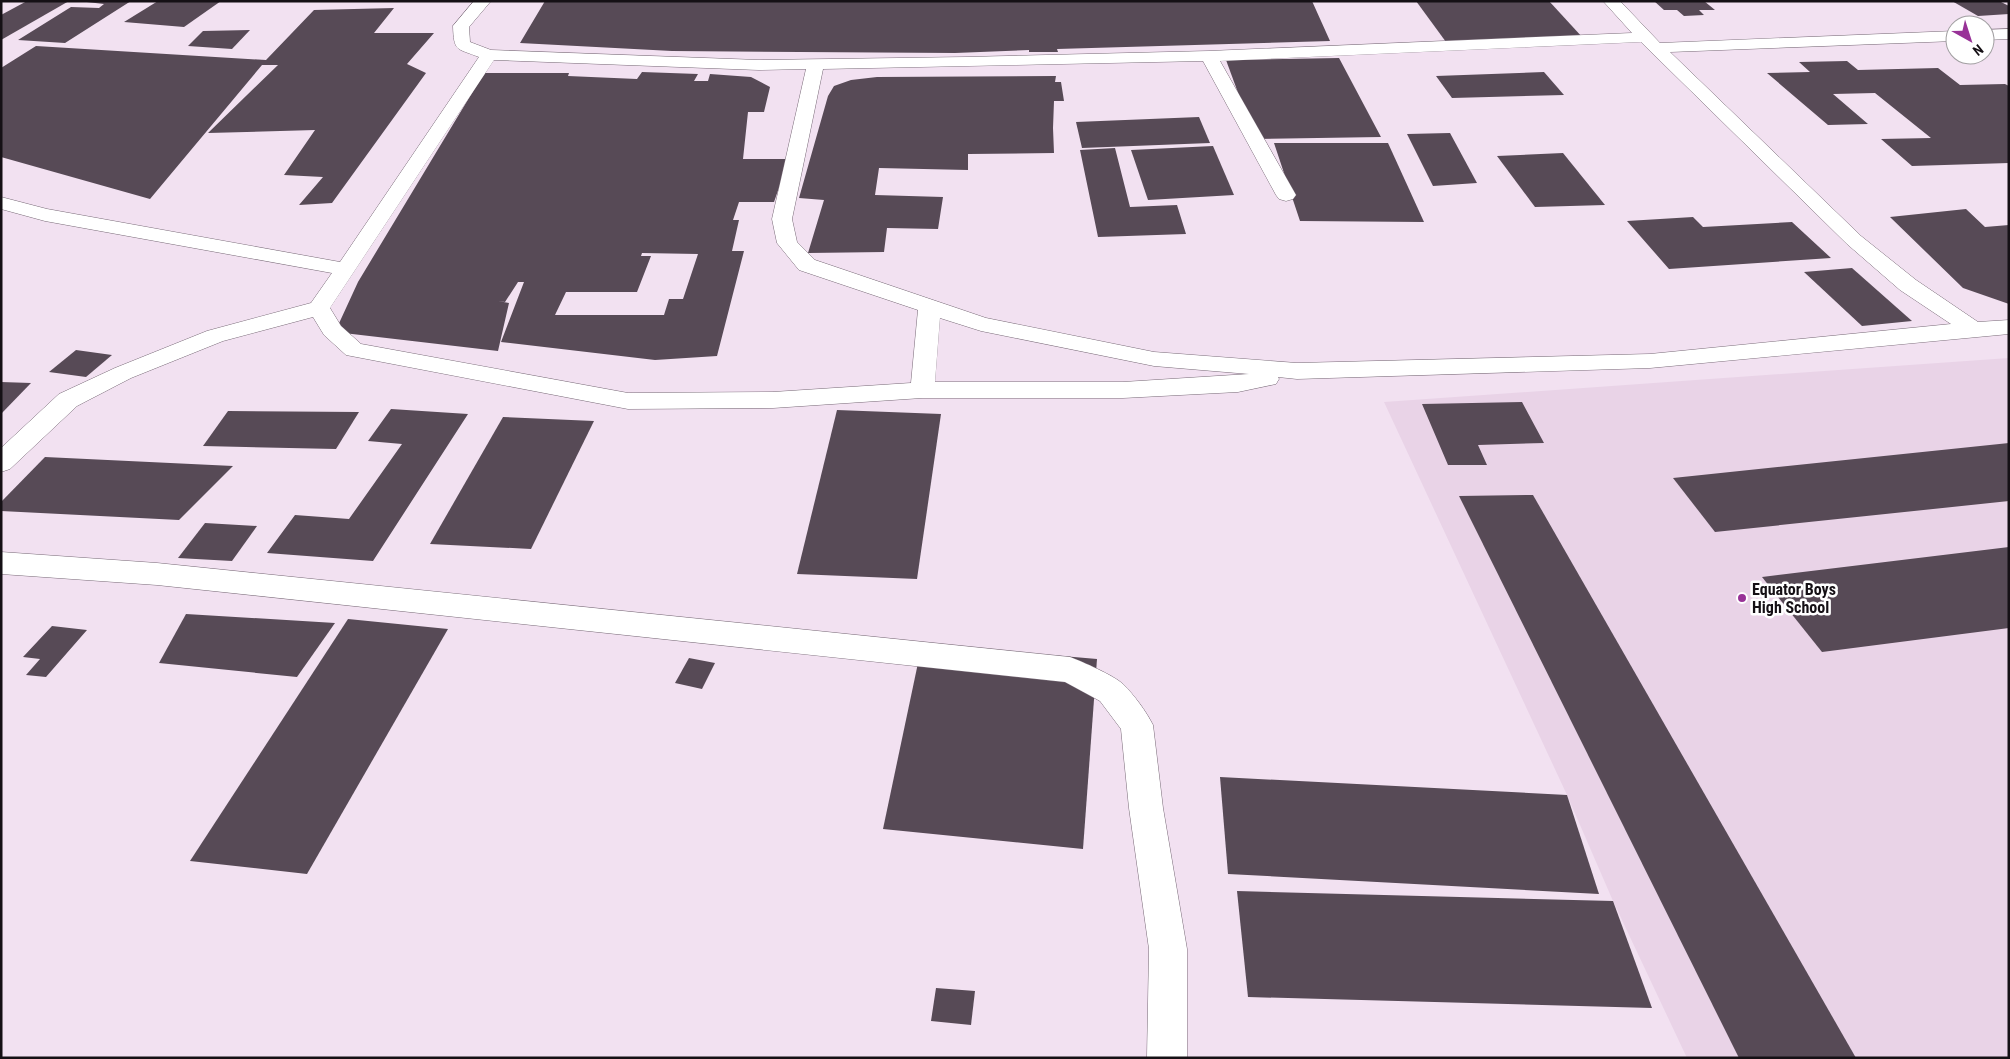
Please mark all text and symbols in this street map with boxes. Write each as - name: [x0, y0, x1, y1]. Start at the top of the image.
- north arrow: [1945, 15, 1995, 65]
- text: N: [1970, 41, 1987, 59]
- place label: Equator Boys High School: [1752, 580, 1836, 617]
- marker: Equator Boys High School: [1736, 592, 1748, 604]

